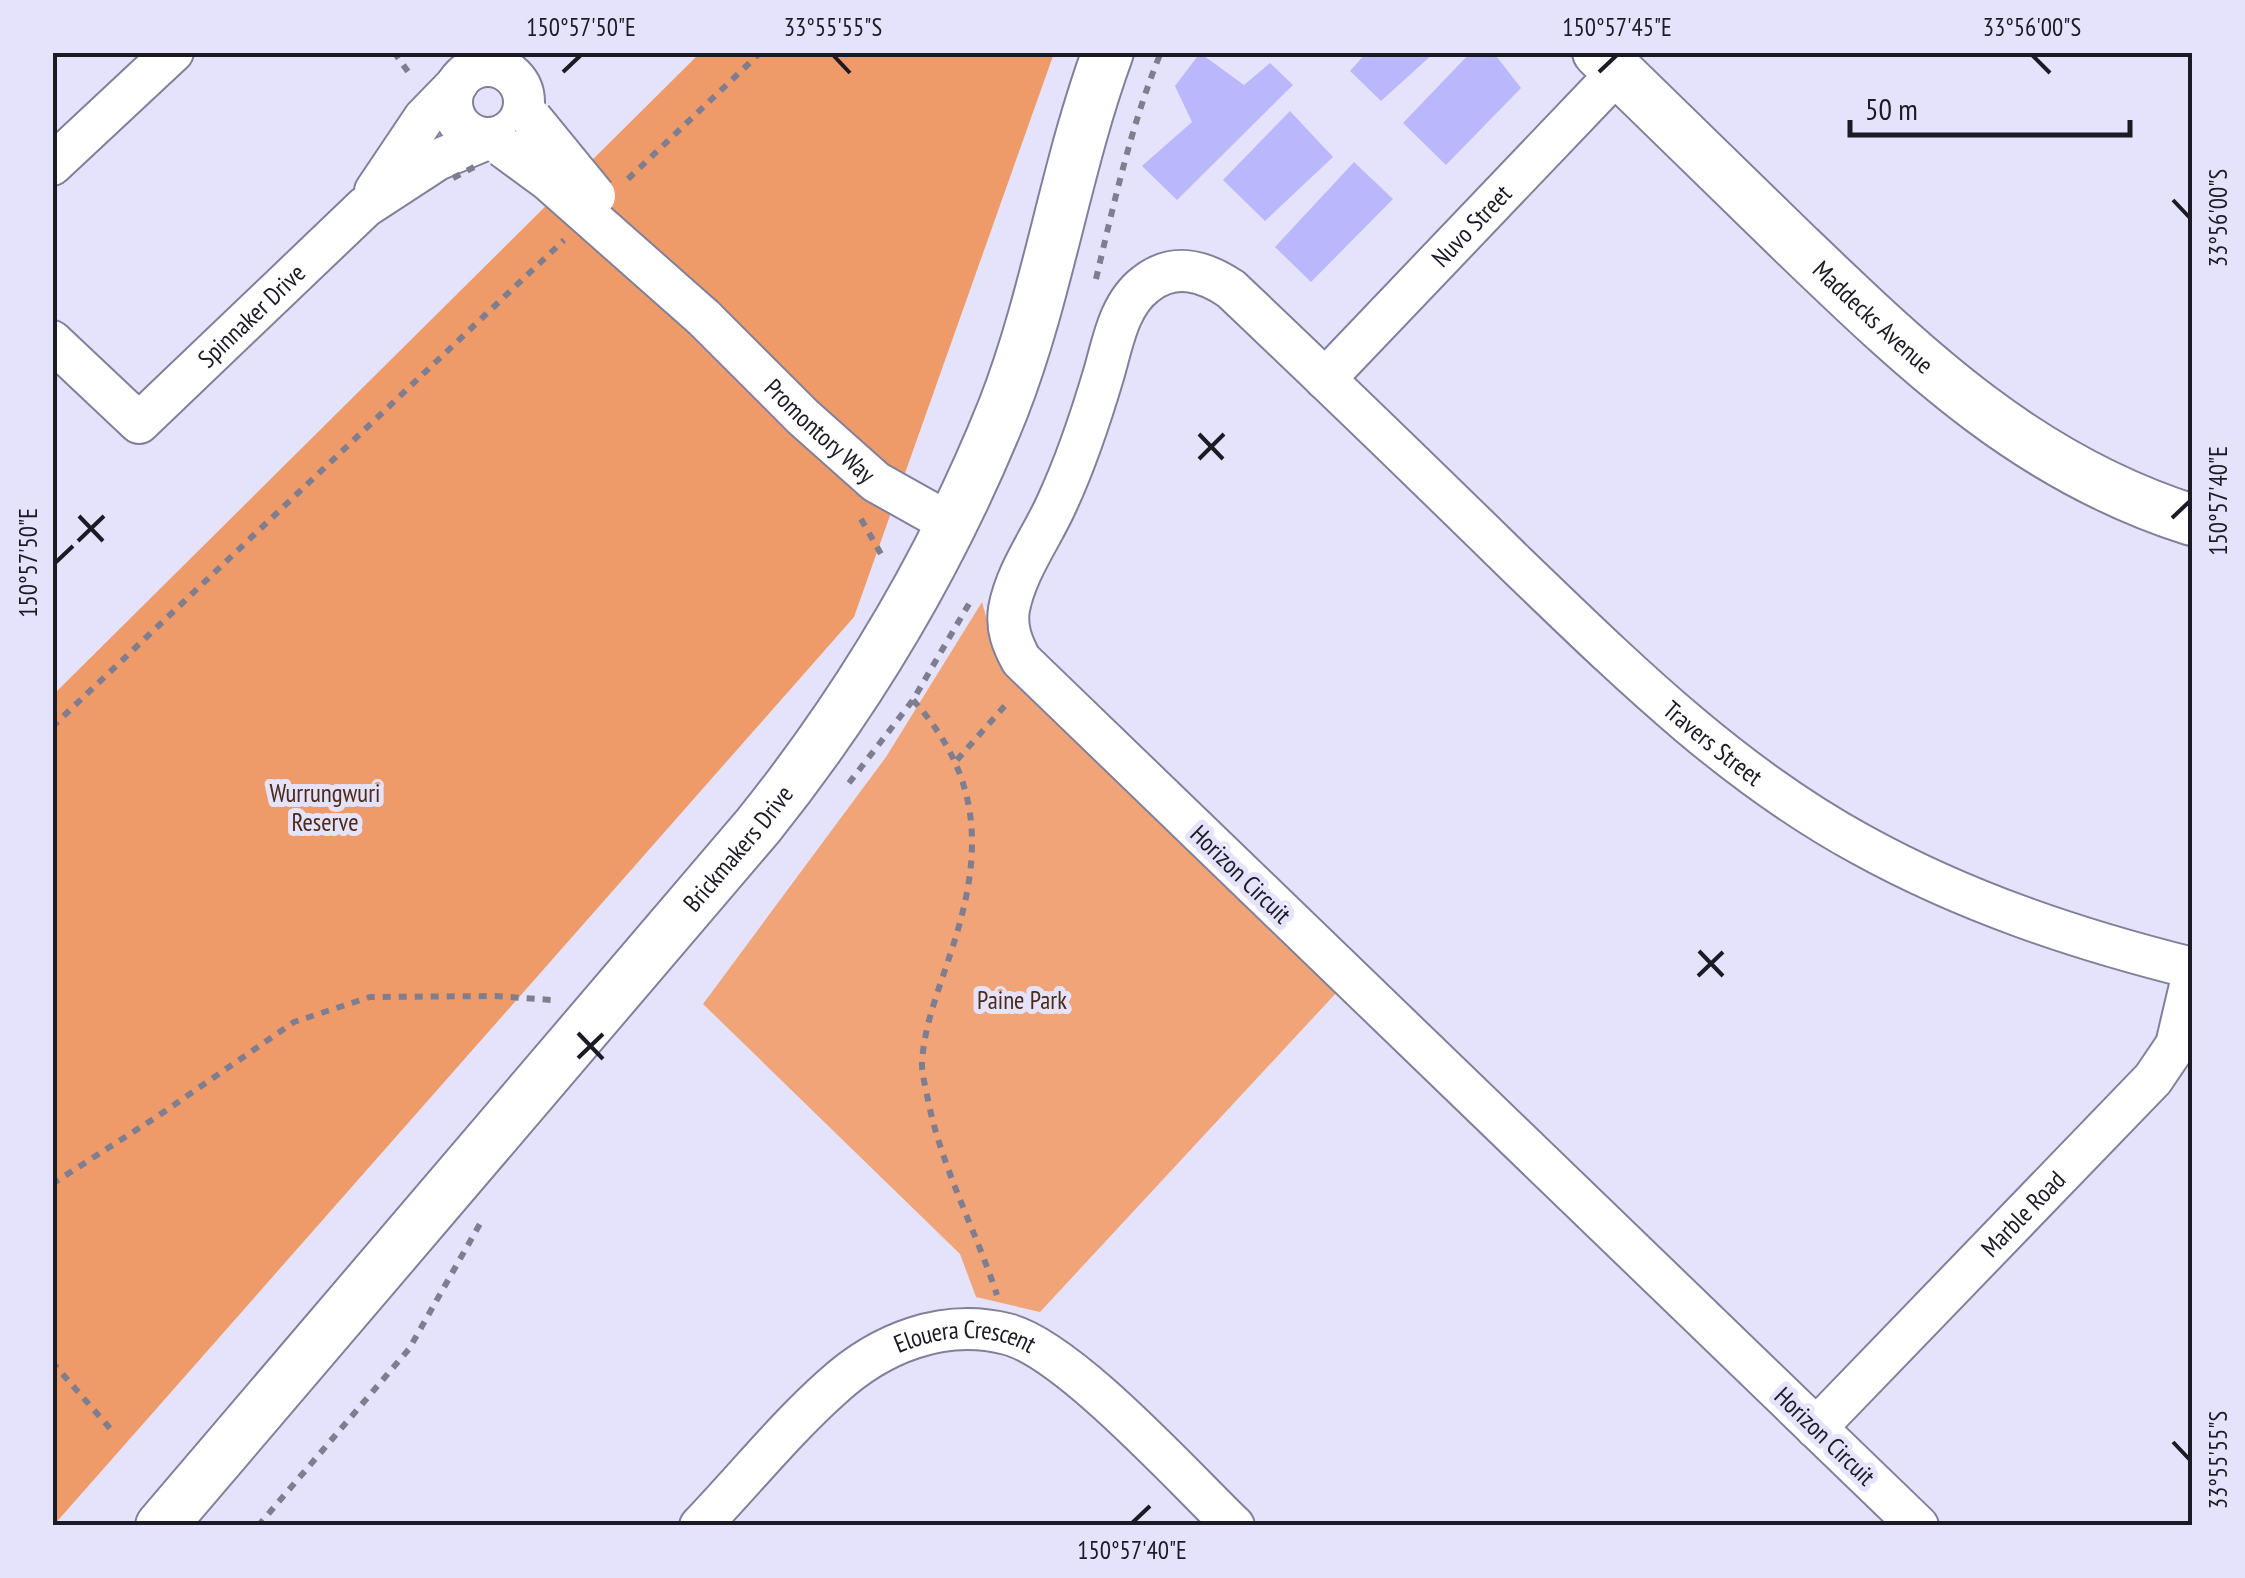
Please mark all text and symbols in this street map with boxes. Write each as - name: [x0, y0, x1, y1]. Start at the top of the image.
- text: 150°57'50"E: [526, 11, 636, 43]
- text: 33°55'55"S: [784, 11, 882, 43]
- text: 150°57'45"E: [1562, 11, 1672, 43]
- text: 33°56'00"S: [1983, 11, 2081, 43]
- scale bar: [1850, 75, 2130, 137]
- text: 50 m: [1865, 89, 1918, 128]
- text: 33°56'00"S: [2202, 169, 2234, 267]
- street label: Nuvo Street: [1425, 178, 1518, 274]
- street label: Maddecks Avenue: [1806, 254, 1940, 380]
- street label: Spinnaker Drive: [191, 257, 312, 374]
- street label: Promontory Way: [758, 372, 883, 490]
- text: 150°57'40"E: [2202, 446, 2234, 556]
- text: 150°57'50"E: [12, 508, 44, 618]
- street label: Travers Street: [1657, 694, 1769, 793]
- park label: Wurrungwuri Reserve: [269, 777, 381, 838]
- street label: Brickmakers Drive: [676, 779, 800, 918]
- street label: Horizon Circuit: [1184, 818, 1298, 930]
- park label: Paine Park: [977, 984, 1067, 1016]
- street label: Marble Road: [1974, 1164, 2072, 1264]
- street label: Elouera Crescent: [889, 1313, 1042, 1360]
- street label: Horizon Circuit: [1768, 1380, 1882, 1492]
- text: 33°55'55"S: [2202, 1411, 2234, 1509]
- text: 150°57'40"E: [1077, 1534, 1187, 1566]

